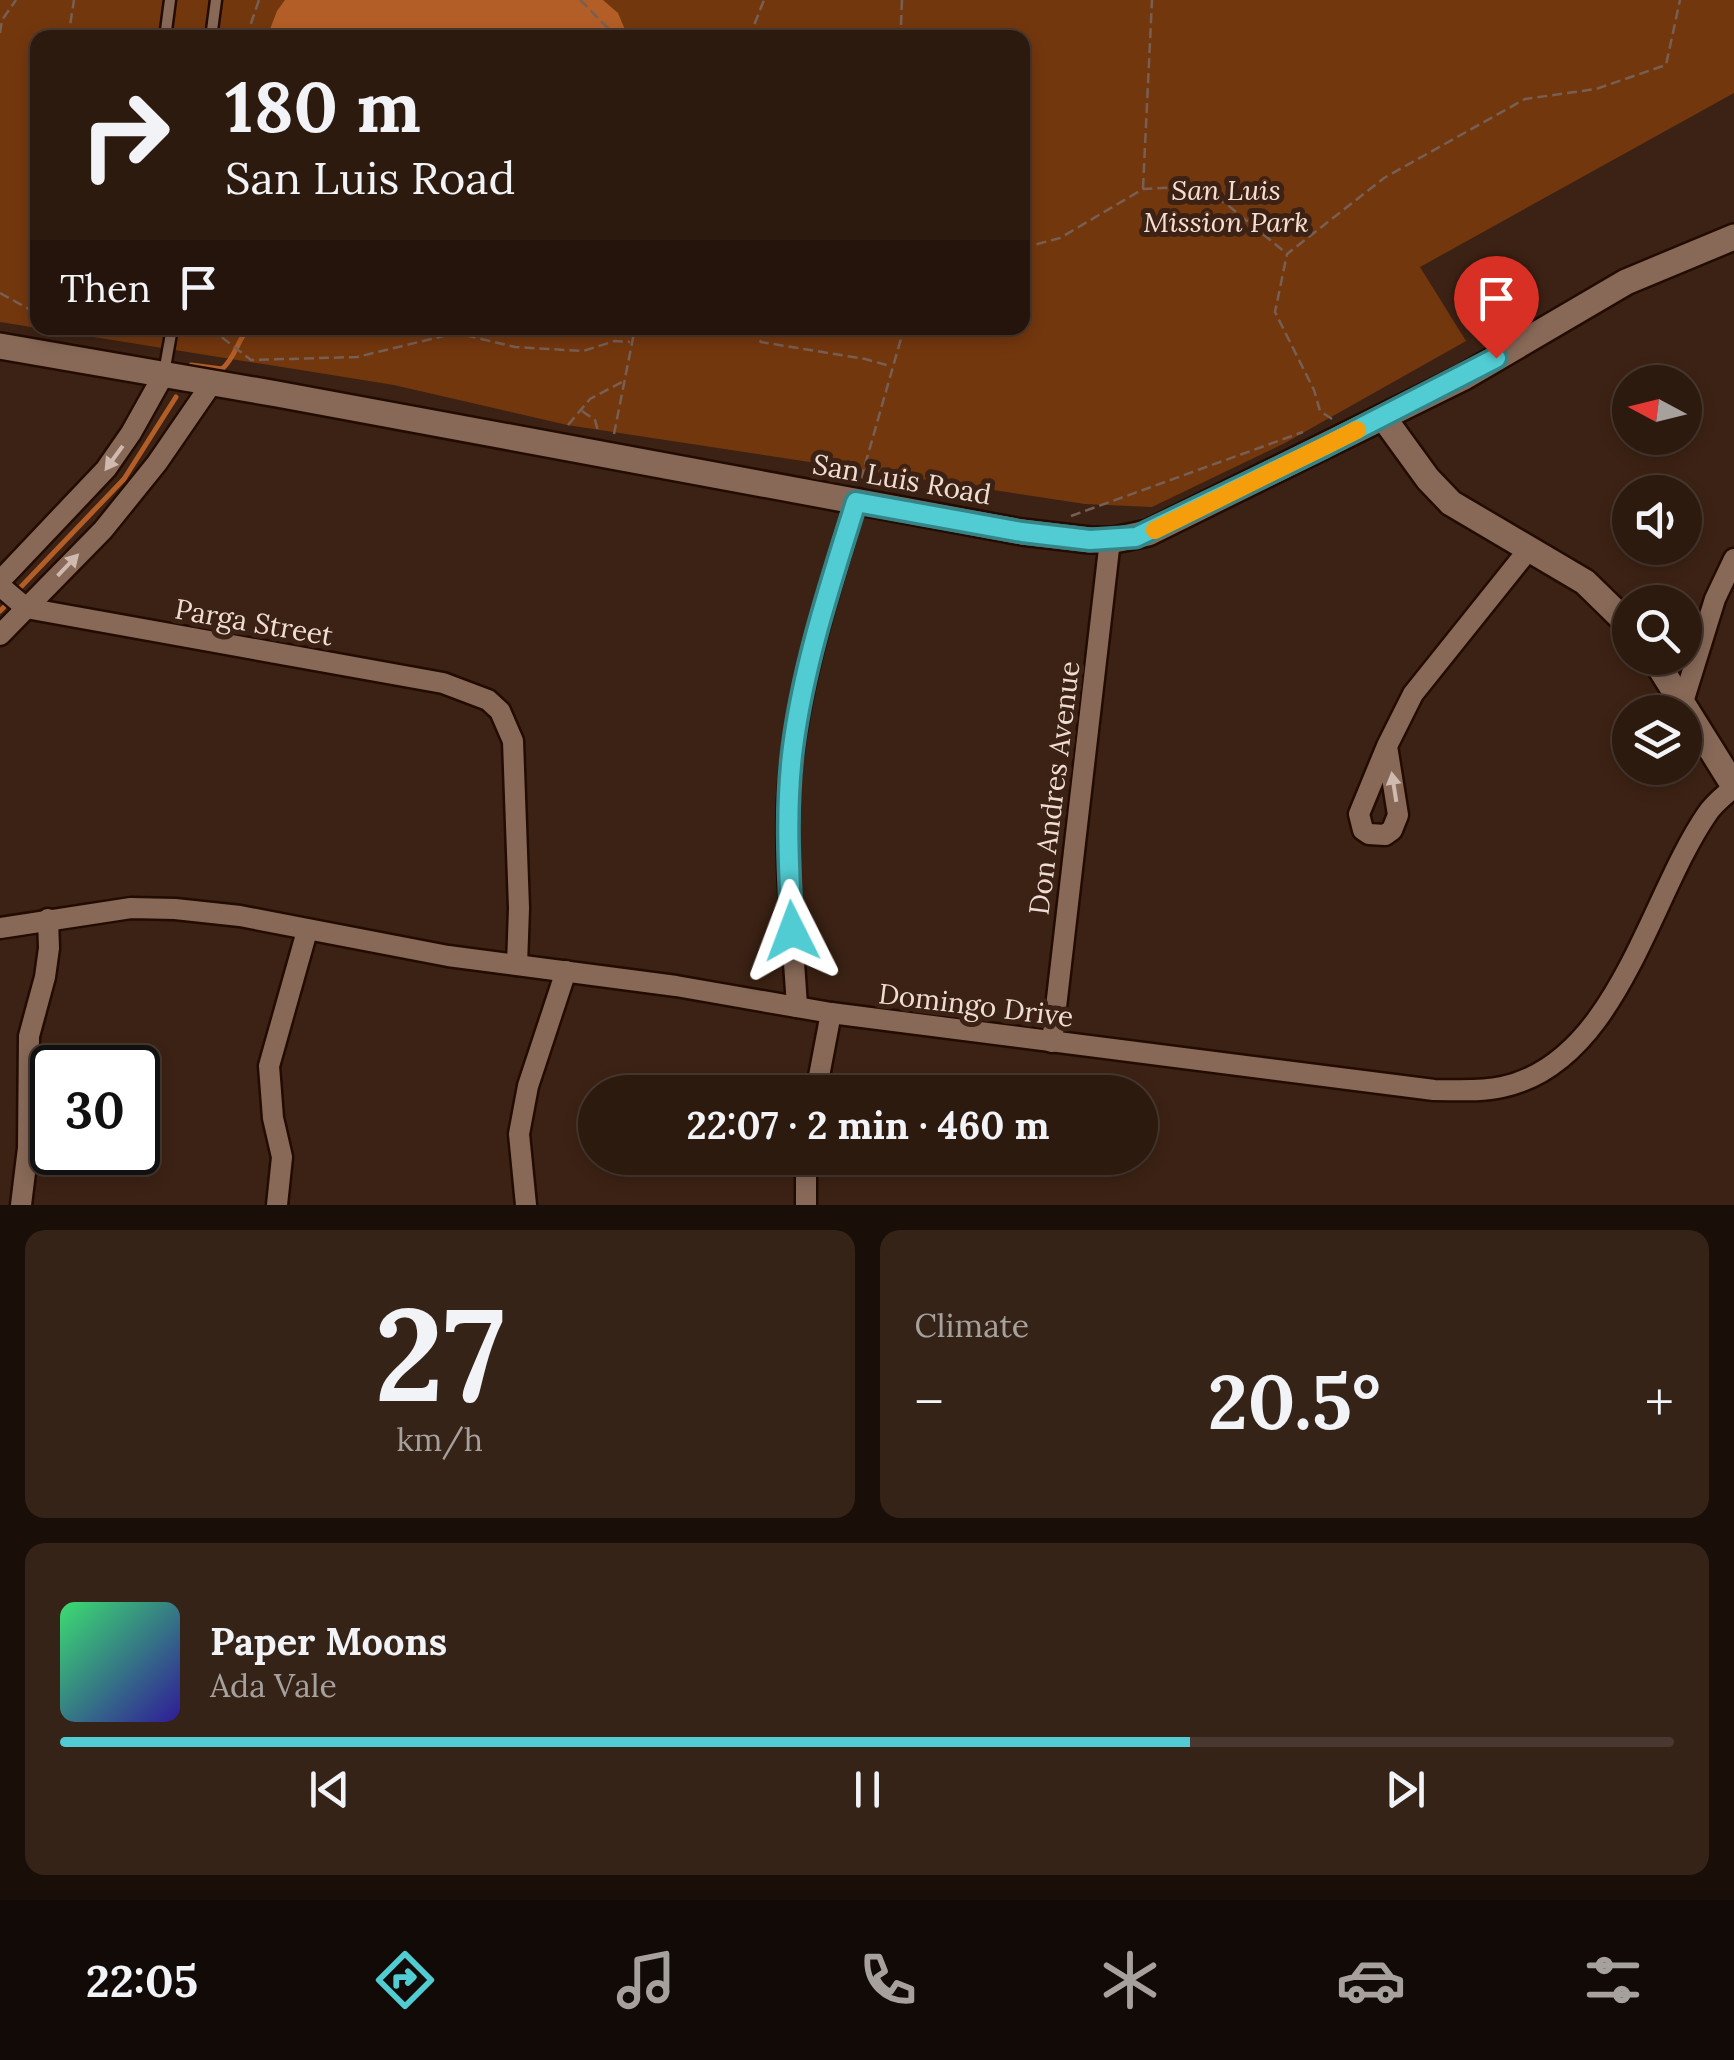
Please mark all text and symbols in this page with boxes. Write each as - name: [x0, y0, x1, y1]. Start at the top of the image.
- text: 180 m: [225, 62, 421, 151]
- icon: right: [60, 70, 190, 200]
- text: San Luis Road: [225, 149, 515, 206]
- park label: San Luis Mission Park: [1143, 172, 1309, 240]
- pin: [1454, 256, 1539, 359]
- icon: arrive: [171, 260, 226, 315]
- text: Then: [60, 264, 151, 312]
- icon: arrive: [1469, 271, 1524, 326]
- north arrow: [1612, 365, 1702, 455]
- map controls: [1612, 365, 1702, 785]
- one-way arrow: [104, 445, 124, 471]
- street label: San Luis Road: [810, 446, 994, 512]
- button: sound: [1612, 475, 1702, 565]
- one-way arrow: [56, 554, 80, 578]
- button: search: [1612, 585, 1702, 675]
- street label: Parga Street: [172, 590, 336, 654]
- street label: Don Andres Avenue: [1021, 659, 1087, 917]
- button: layers: [1612, 695, 1702, 785]
- one-way arrow: [1385, 771, 1401, 802]
- position arrow: [740, 879, 844, 983]
- street label: Domingo Drive: [876, 975, 1076, 1035]
- speed limit sign: 30: [30, 1045, 160, 1175]
- text: 22:07 · 2 min · 460 m: [687, 1101, 1049, 1149]
- text: 27: [375, 1270, 505, 1437]
- text: Climate: [915, 1305, 1029, 1346]
- text: 20.5°: [1208, 1354, 1381, 1450]
- text: −: [915, 1367, 944, 1437]
- text: +: [1645, 1367, 1674, 1437]
- text: km/h: [397, 1419, 483, 1460]
- text: Paper Moons: [210, 1617, 447, 1665]
- text: Ada Vale: [210, 1665, 337, 1706]
- icon: previous: [302, 1762, 357, 1817]
- icon: pause: [840, 1762, 895, 1817]
- icon: next: [1378, 1762, 1433, 1817]
- icon: directions: [370, 1945, 440, 2015]
- icon: music: [611, 1945, 681, 2015]
- icon: phone: [853, 1945, 923, 2015]
- icon: climate: [1095, 1945, 1165, 2015]
- icon: car: [1336, 1945, 1406, 2015]
- icon: filters: [1578, 1945, 1648, 2015]
- text: 22:05: [86, 1952, 198, 2009]

